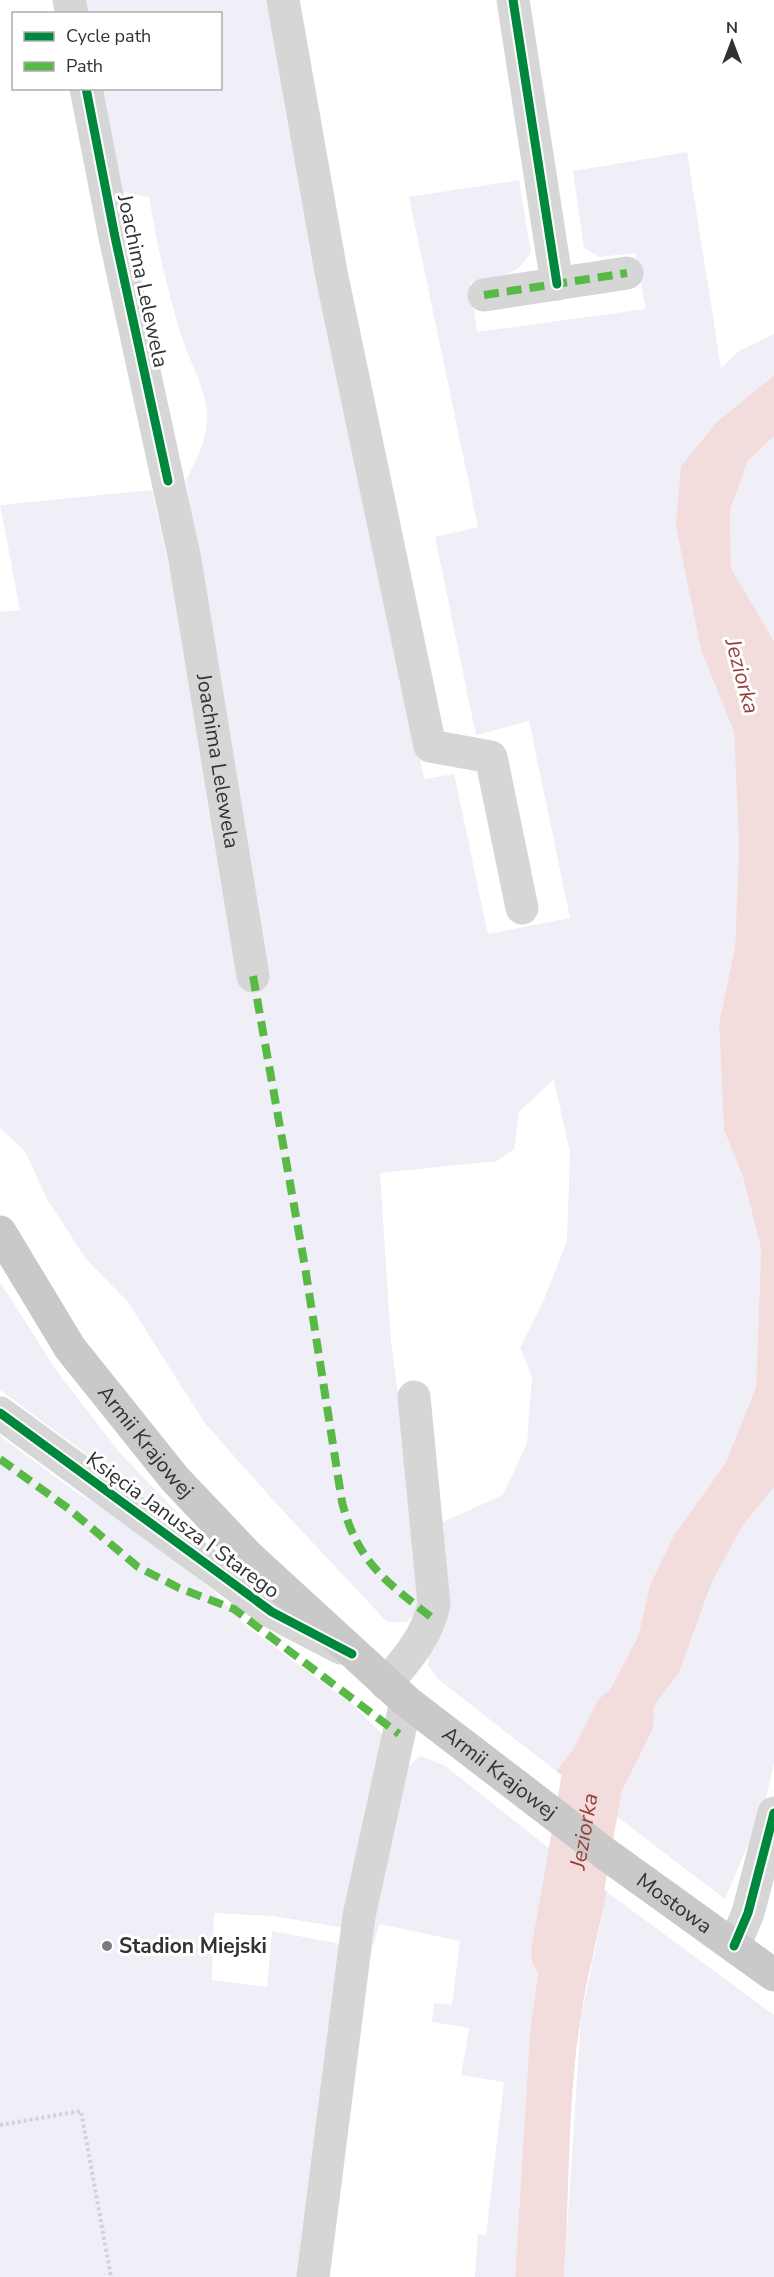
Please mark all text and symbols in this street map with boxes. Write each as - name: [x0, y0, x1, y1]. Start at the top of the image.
- legend: [12, 12, 222, 90]
- north arrow: [702, 12, 762, 72]
- text: N: [726, 17, 738, 39]
- text: Cycle path: [66, 24, 151, 48]
- text: Path: [66, 54, 103, 78]
- street label: Joachima Lelewela: [111, 191, 175, 370]
- water label: Jeziorka: [717, 634, 766, 717]
- street label: Joachima Lelewela: [190, 671, 246, 850]
- street label: Armii Krajowej: [91, 1380, 200, 1504]
- street label: Księcia Janusza I Starego: [81, 1445, 285, 1605]
- street label: Armii Krajowej: [436, 1720, 563, 1826]
- water label: Jeziorka: [563, 1791, 606, 1872]
- street label: Mostowa: [631, 1867, 718, 1940]
- place label: Stadion Miejski: [119, 1932, 267, 1960]
- marker: Stadion Miejski: [100, 1939, 114, 1953]

